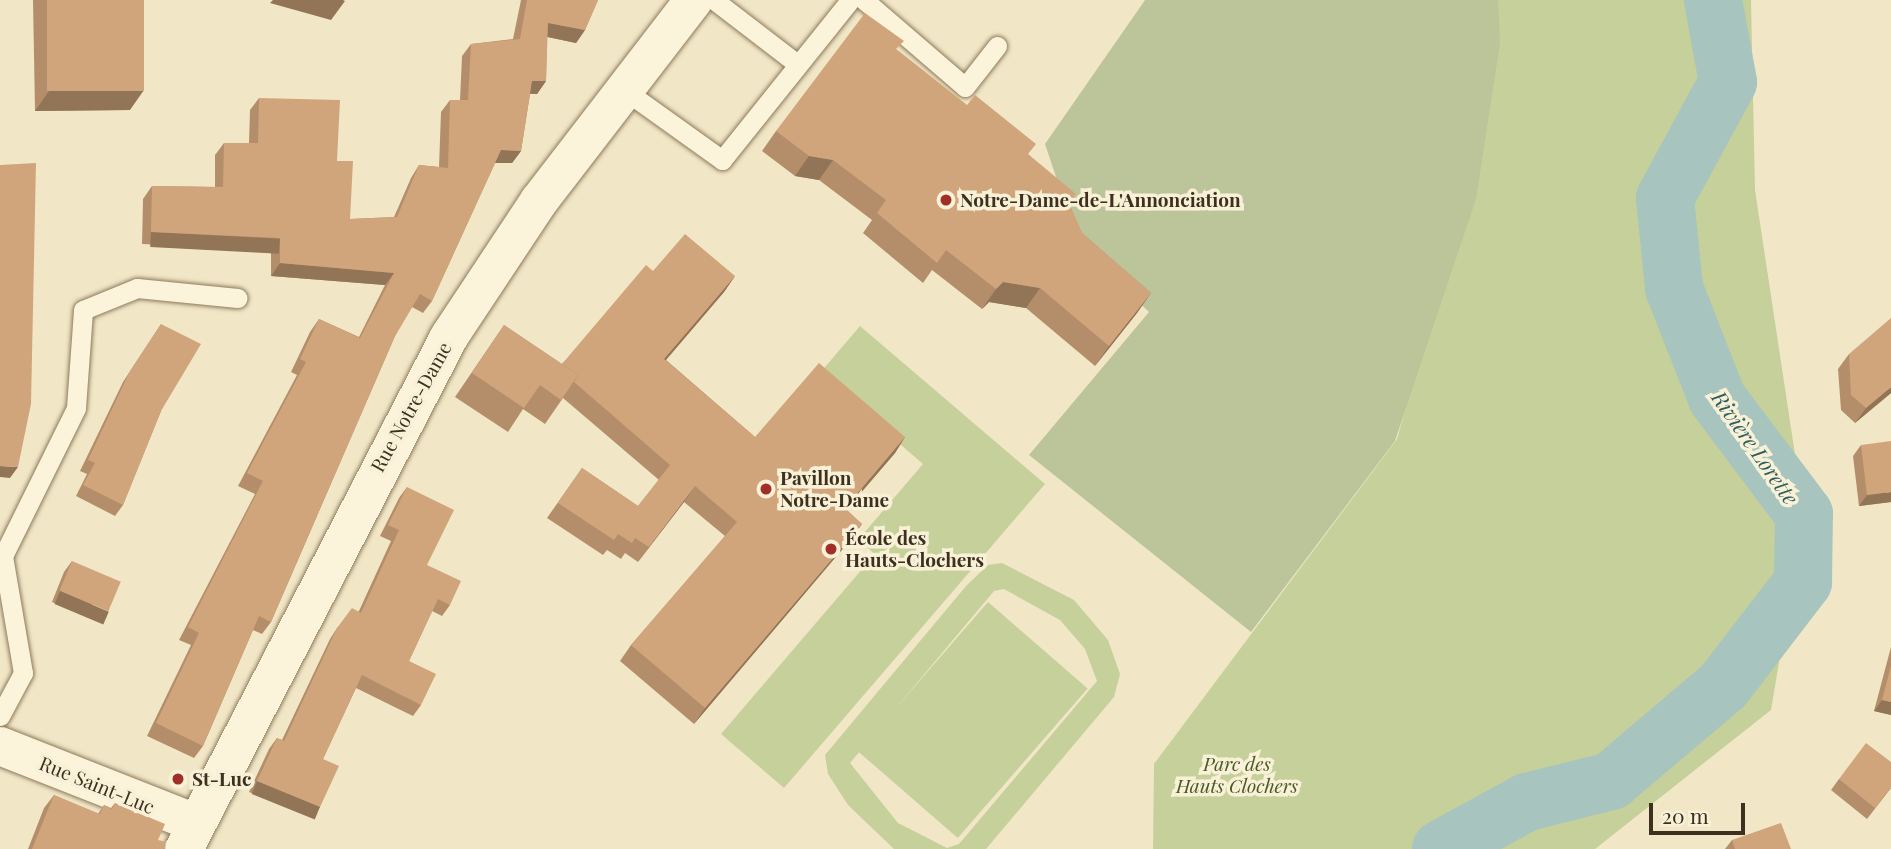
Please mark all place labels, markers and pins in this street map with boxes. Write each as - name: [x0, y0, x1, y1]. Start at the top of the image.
- place label: Notre-Dame-de-L'Annonciation: [960, 189, 1241, 211]
- marker: Notre-Dame-de-L'Annonciation: [938, 192, 954, 208]
- place label: Pavillon Notre-Dame: [780, 467, 889, 511]
- marker: Pavillon Notre-Dame: [758, 481, 774, 497]
- place label: École des Hauts-Clochers: [845, 527, 984, 571]
- marker: École des Hauts-Clochers: [823, 541, 839, 557]
- place label: St-Luc: [192, 768, 251, 790]
- marker: St-Luc: [170, 771, 186, 787]

